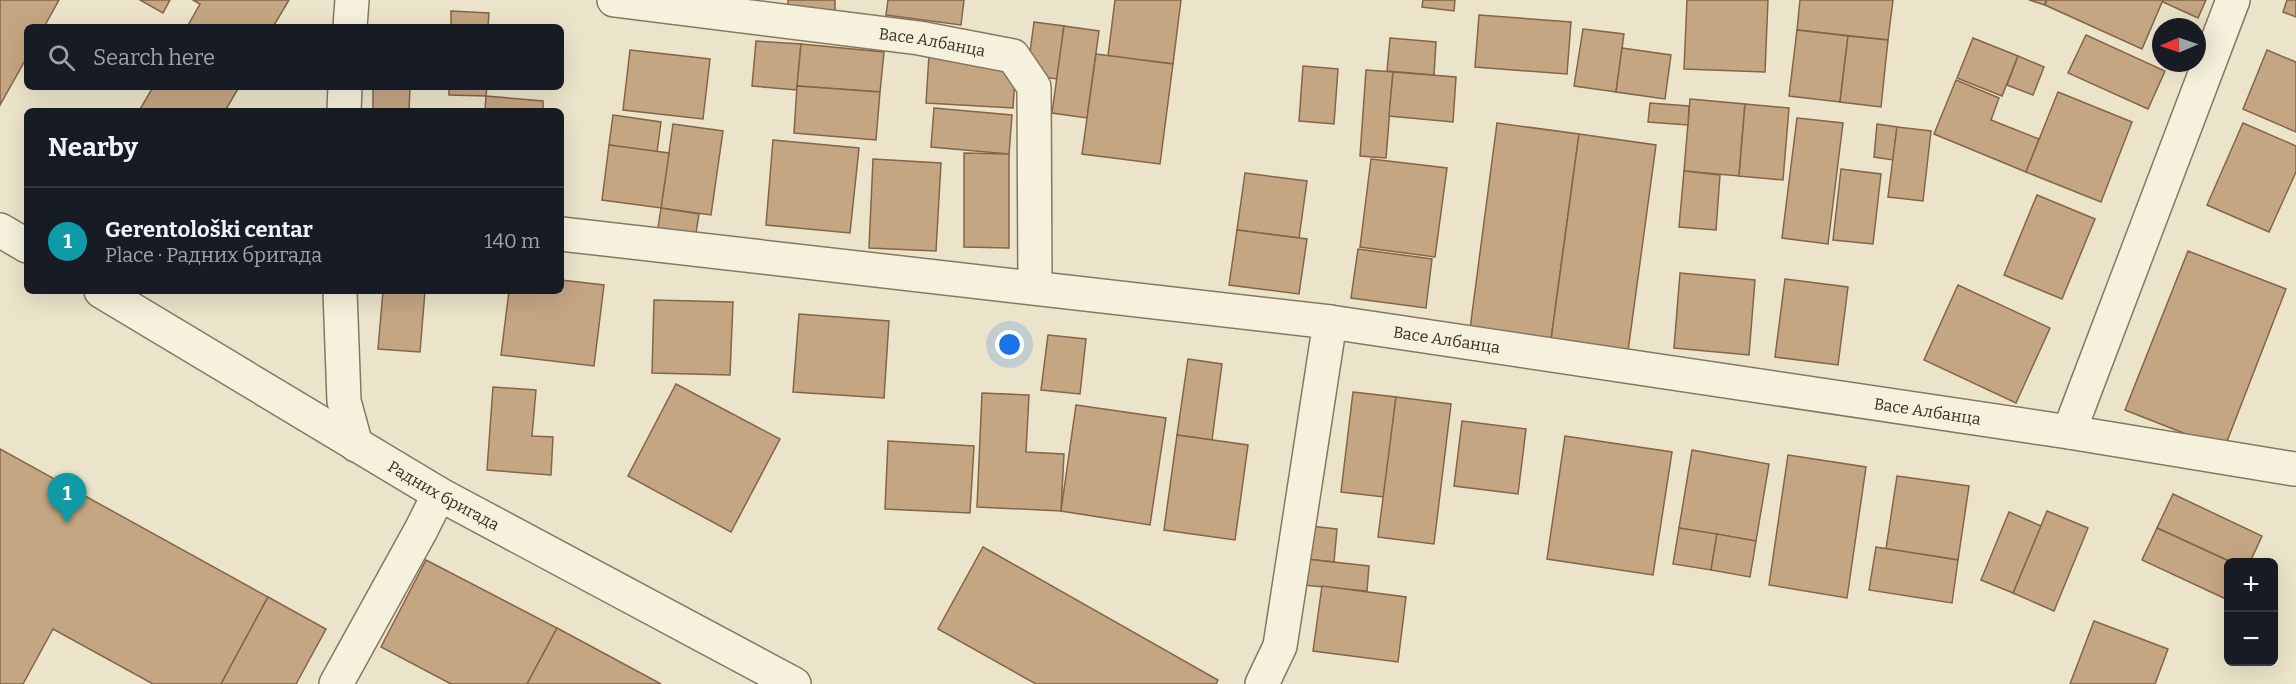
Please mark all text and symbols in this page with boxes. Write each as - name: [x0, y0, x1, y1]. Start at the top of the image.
- north arrow: [2152, 18, 2206, 72]
- search box: [24, 24, 564, 90]
- street label: Васе Албанца: [878, 24, 987, 60]
- icon: search: [45, 41, 78, 74]
- text: Search here: [93, 44, 215, 71]
- text: Nearby: [48, 132, 138, 163]
- text: Gerentološki centar: [105, 216, 313, 243]
- text: 1: [63, 229, 72, 253]
- text: 140 m: [484, 229, 540, 253]
- text: Place · Радних бригада: [105, 243, 322, 267]
- street label: Васе Албанца: [1392, 322, 1502, 357]
- your location: [995, 330, 1024, 359]
- street label: Васе Албанца: [1873, 394, 1982, 428]
- street label: Радних бригада: [385, 456, 503, 534]
- pin: 1: [48, 474, 86, 523]
- map controls: [2224, 558, 2278, 666]
- button: +: [2224, 558, 2278, 612]
- button: −: [2224, 612, 2278, 666]

